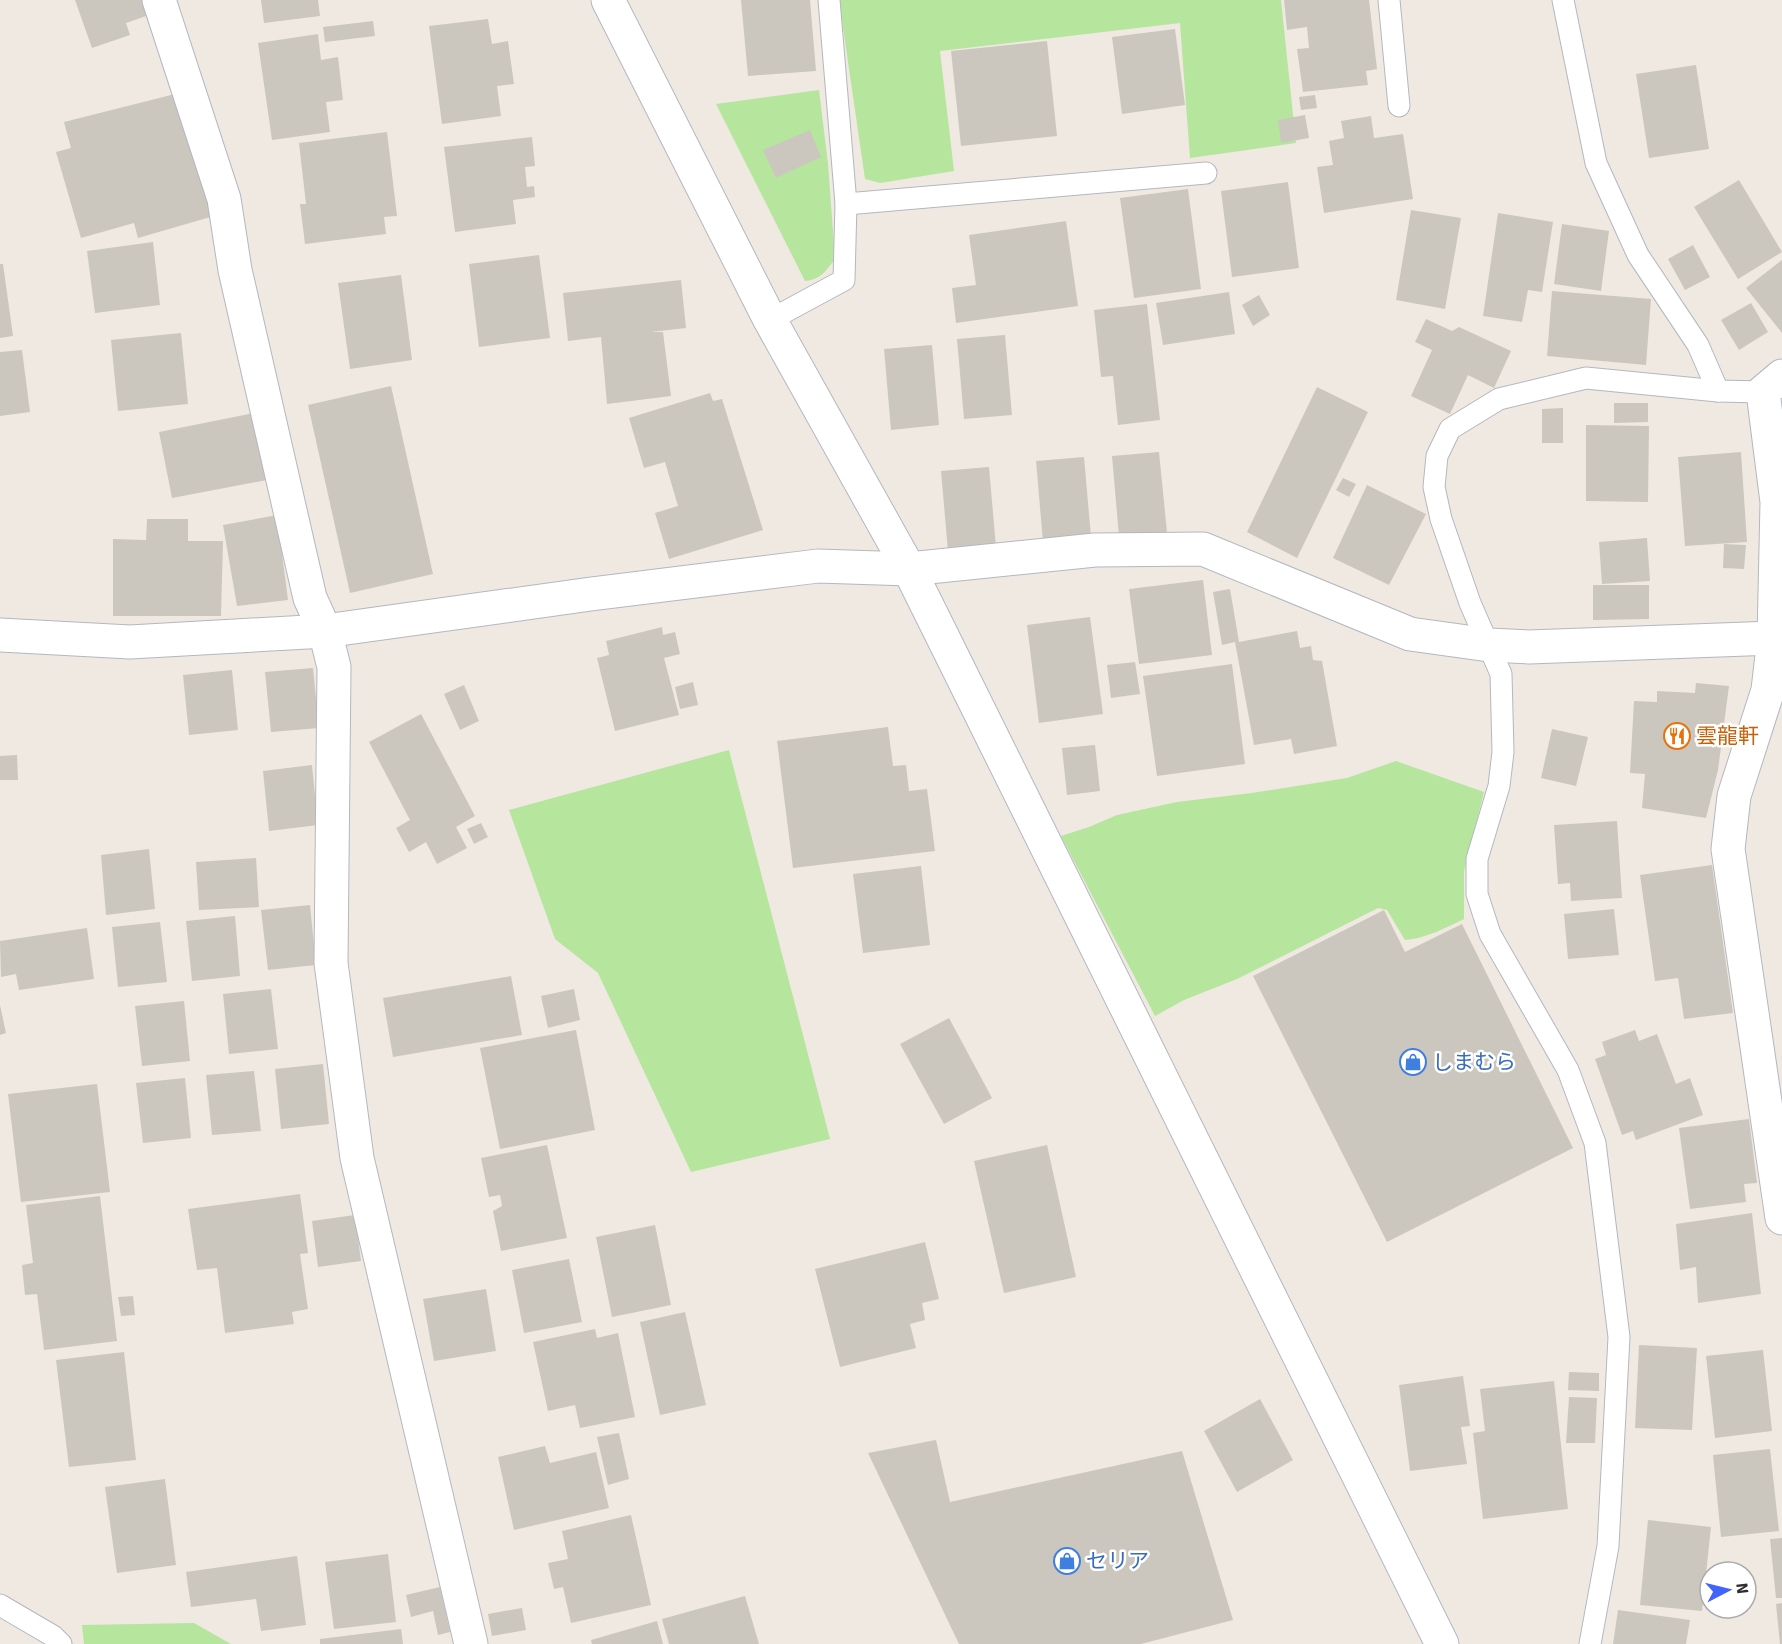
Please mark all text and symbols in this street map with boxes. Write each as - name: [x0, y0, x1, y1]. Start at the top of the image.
- restaurant icon: 雲龍軒: [1662, 721, 1692, 751]
- place label: 雲龍軒: [1696, 723, 1759, 749]
- shop icon: しまむら: [1398, 1047, 1428, 1077]
- place label: しまむら: [1432, 1049, 1516, 1075]
- shop icon: セリア: [1052, 1546, 1082, 1576]
- place label: セリア: [1086, 1548, 1149, 1574]
- north arrow: [1698, 1560, 1758, 1620]
- text: N: [1731, 1582, 1752, 1595]

